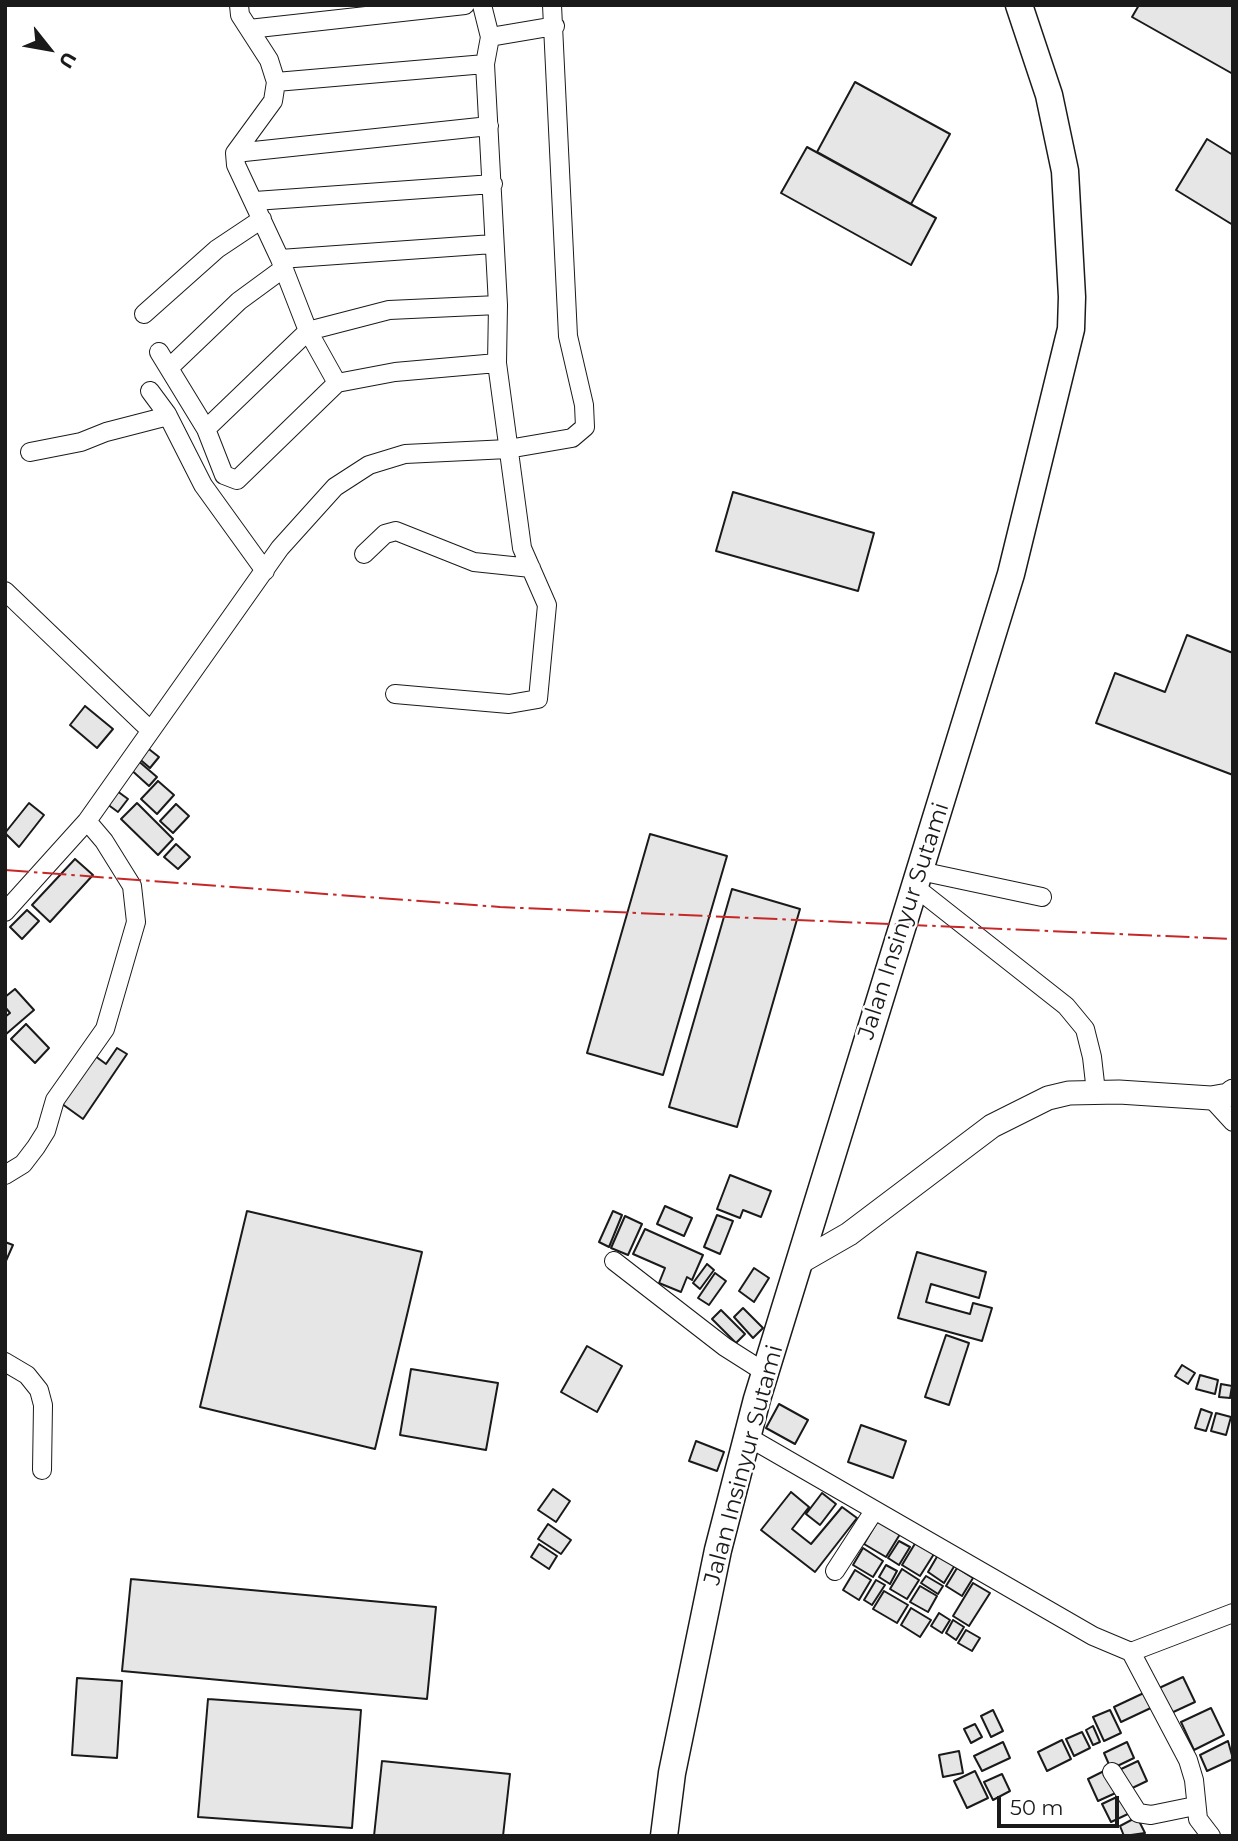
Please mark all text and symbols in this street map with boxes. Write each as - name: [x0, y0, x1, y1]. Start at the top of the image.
- north arrow: [14, 14, 84, 84]
- text: U: [54, 48, 81, 72]
- street label: Jalan Insinyur Sutami: [853, 799, 955, 1043]
- street label: Jalan Insinyur Sutami: [699, 1342, 789, 1588]
- scale bar: [1000, 1782, 1122, 1826]
- text: 50 m: [1010, 1795, 1064, 1820]

